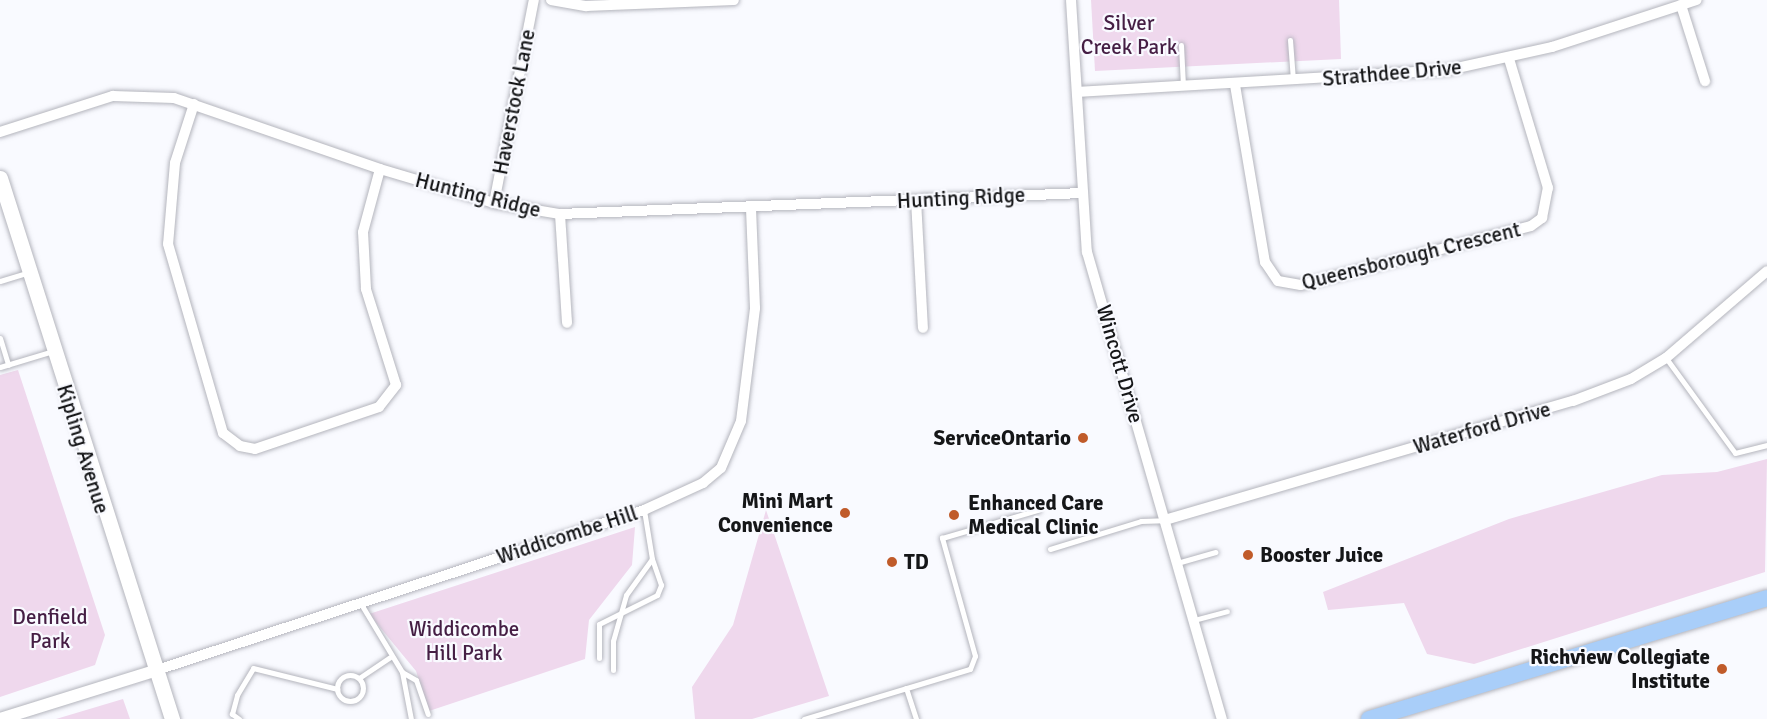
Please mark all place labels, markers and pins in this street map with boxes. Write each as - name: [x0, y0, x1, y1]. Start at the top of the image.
- place label: ServiceOntario: [934, 425, 1071, 451]
- marker: ServiceOntario: [1076, 431, 1090, 445]
- place label: Mini Mart Convenience: [718, 488, 833, 538]
- place label: Enhanced Care Medical Clinic: [968, 490, 1103, 540]
- marker: Mini Mart Convenience: [838, 506, 852, 520]
- marker: Enhanced Care Medical Clinic: [945, 506, 963, 524]
- place label: Booster Juice: [1260, 542, 1383, 568]
- marker: Booster Juice: [1241, 548, 1255, 562]
- place label: TD: [904, 549, 929, 575]
- marker: TD: [885, 555, 899, 569]
- place label: Richview Collegiate Institute: [1530, 644, 1710, 694]
- marker: Richview Collegiate Institute: [1715, 662, 1729, 676]

